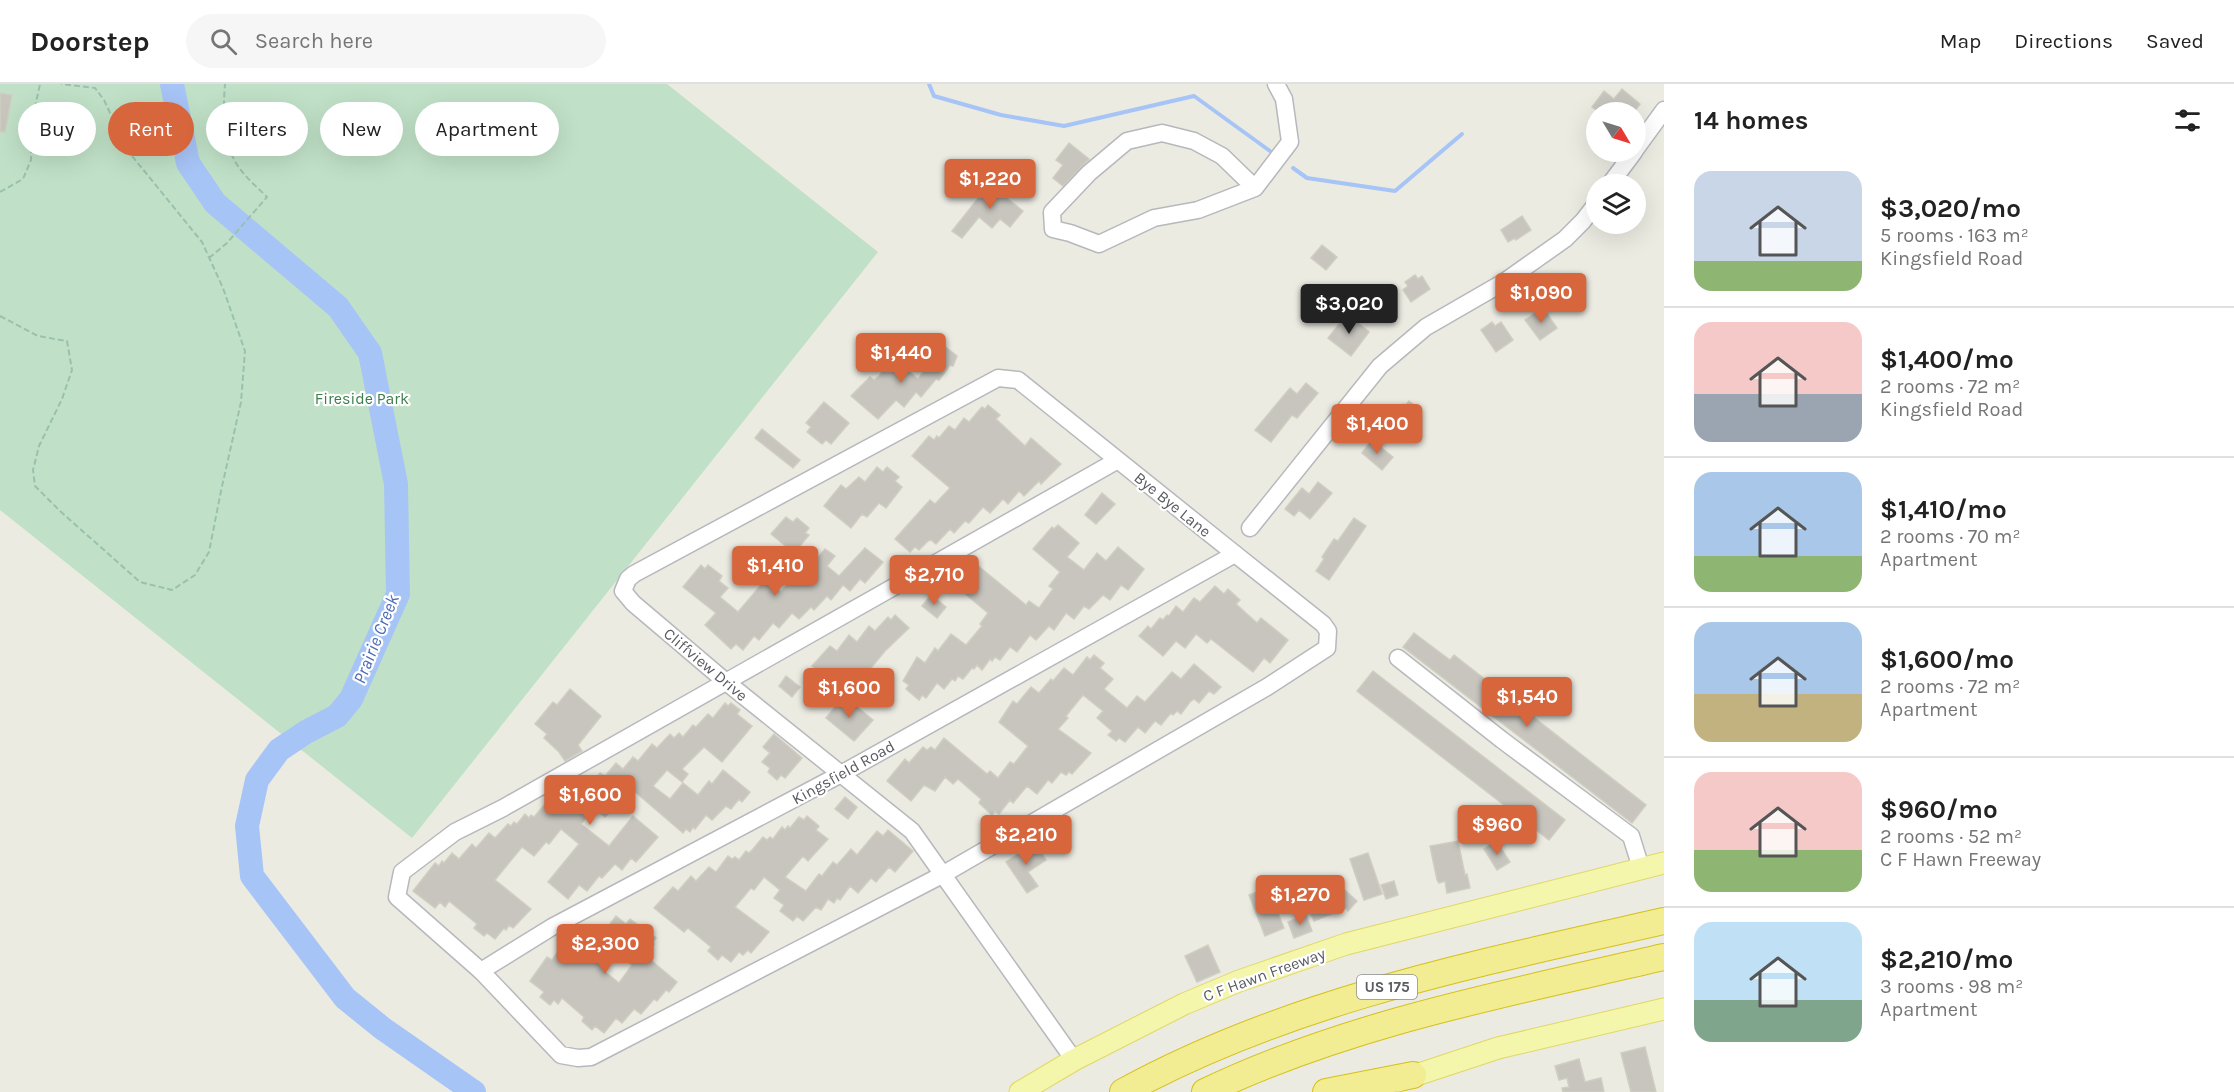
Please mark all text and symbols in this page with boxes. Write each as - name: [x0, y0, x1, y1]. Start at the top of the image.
- search box: [186, 14, 606, 68]
- text: Doorstep: [30, 25, 150, 58]
- icon: search: [207, 25, 240, 58]
- text: Search here: [255, 28, 373, 54]
- text: Map: [1940, 29, 1981, 53]
- text: Directions: [2014, 29, 2113, 53]
- text: Saved: [2146, 29, 2204, 53]
- chip: Buy: [18, 102, 96, 156]
- chip: Rent: [108, 102, 194, 156]
- chip: Filters: [206, 102, 308, 156]
- chip: New: [320, 102, 403, 156]
- chip: Apartment: [415, 102, 559, 156]
- north arrow: [1586, 102, 1646, 162]
- map controls: [1586, 102, 1646, 234]
- icon: filters: [2171, 104, 2204, 137]
- text: 14 homes: [1694, 105, 1808, 136]
- pin: $1,220: [941, 159, 1039, 210]
- text: $1,220: [959, 167, 1021, 190]
- button: layers: [1586, 174, 1646, 234]
- text: $3,020/mo: [1880, 193, 2021, 224]
- icon: home: [1742, 195, 1814, 267]
- text: 5 rooms · 163 m²: [1880, 224, 2029, 247]
- text: Kingsfield Road: [1880, 247, 2023, 270]
- pin: $1,090: [1492, 273, 1590, 324]
- text: $1,090: [1509, 281, 1573, 304]
- pin: $3,020: [1300, 284, 1398, 335]
- text: $3,020: [1315, 292, 1383, 315]
- pin: $1,440: [852, 333, 950, 384]
- text: $1,440: [870, 341, 932, 364]
- text: $1,400/mo: [1880, 344, 2014, 375]
- icon: home: [1742, 346, 1814, 418]
- text: 2 rooms · 72 m²: [1880, 375, 2020, 398]
- park label: Fireside Park: [315, 389, 409, 408]
- text: Kingsfield Road: [1880, 398, 2023, 421]
- pin: $1,400: [1328, 404, 1426, 455]
- text: $1,400: [1345, 412, 1409, 435]
- street label: Bye Bye Lane: [1131, 468, 1215, 541]
- text: $1,410/mo: [1880, 494, 2007, 525]
- icon: home: [1742, 496, 1814, 568]
- text: 2 rooms · 70 m²: [1880, 525, 2020, 548]
- pin: $1,410: [726, 546, 824, 597]
- text: Apartment: [1880, 548, 1978, 571]
- text: $1,410: [746, 554, 804, 577]
- pin: $2,710: [885, 555, 983, 606]
- text: $2,710: [904, 563, 964, 586]
- water label: Prairie Creek: [348, 590, 404, 687]
- street label: Cliffview Drive: [660, 624, 752, 705]
- text: $1,600/mo: [1880, 644, 2014, 675]
- icon: home: [1742, 646, 1814, 718]
- pin: $1,600: [800, 668, 898, 719]
- text: 2 rooms · 72 m²: [1880, 675, 2020, 698]
- text: $1,600: [817, 676, 881, 699]
- pin: $1,540: [1478, 677, 1576, 728]
- text: $1,540: [1496, 685, 1558, 708]
- text: Apartment: [1880, 698, 1978, 721]
- street label: Kingsfield Road: [788, 736, 898, 809]
- pin: $1,600: [541, 775, 639, 826]
- text: $1,600: [558, 783, 622, 806]
- text: $960/mo: [1880, 794, 1998, 825]
- icon: home: [1742, 796, 1814, 868]
- pin: $960: [1461, 805, 1533, 856]
- text: $960: [1472, 813, 1522, 836]
- pin: $2,210: [977, 815, 1075, 866]
- text: $2,210: [995, 823, 1057, 846]
- text: 2 rooms · 52 m²: [1880, 825, 2022, 848]
- text: C F Hawn Freeway: [1880, 848, 2041, 871]
- pin: $1,270: [1251, 875, 1349, 926]
- text: $1,270: [1270, 883, 1330, 906]
- pin: $2,300: [556, 924, 654, 975]
- text: $2,300: [571, 932, 639, 955]
- street label: C F Hawn Freeway: [1200, 943, 1328, 1005]
- text: $2,210/mo: [1880, 944, 2013, 975]
- icon: home: [1742, 946, 1814, 1018]
- road number: US 175: [1357, 975, 1417, 999]
- text: 3 rooms · 98 m²: [1880, 975, 2023, 998]
- text: Apartment: [1880, 998, 1978, 1021]

